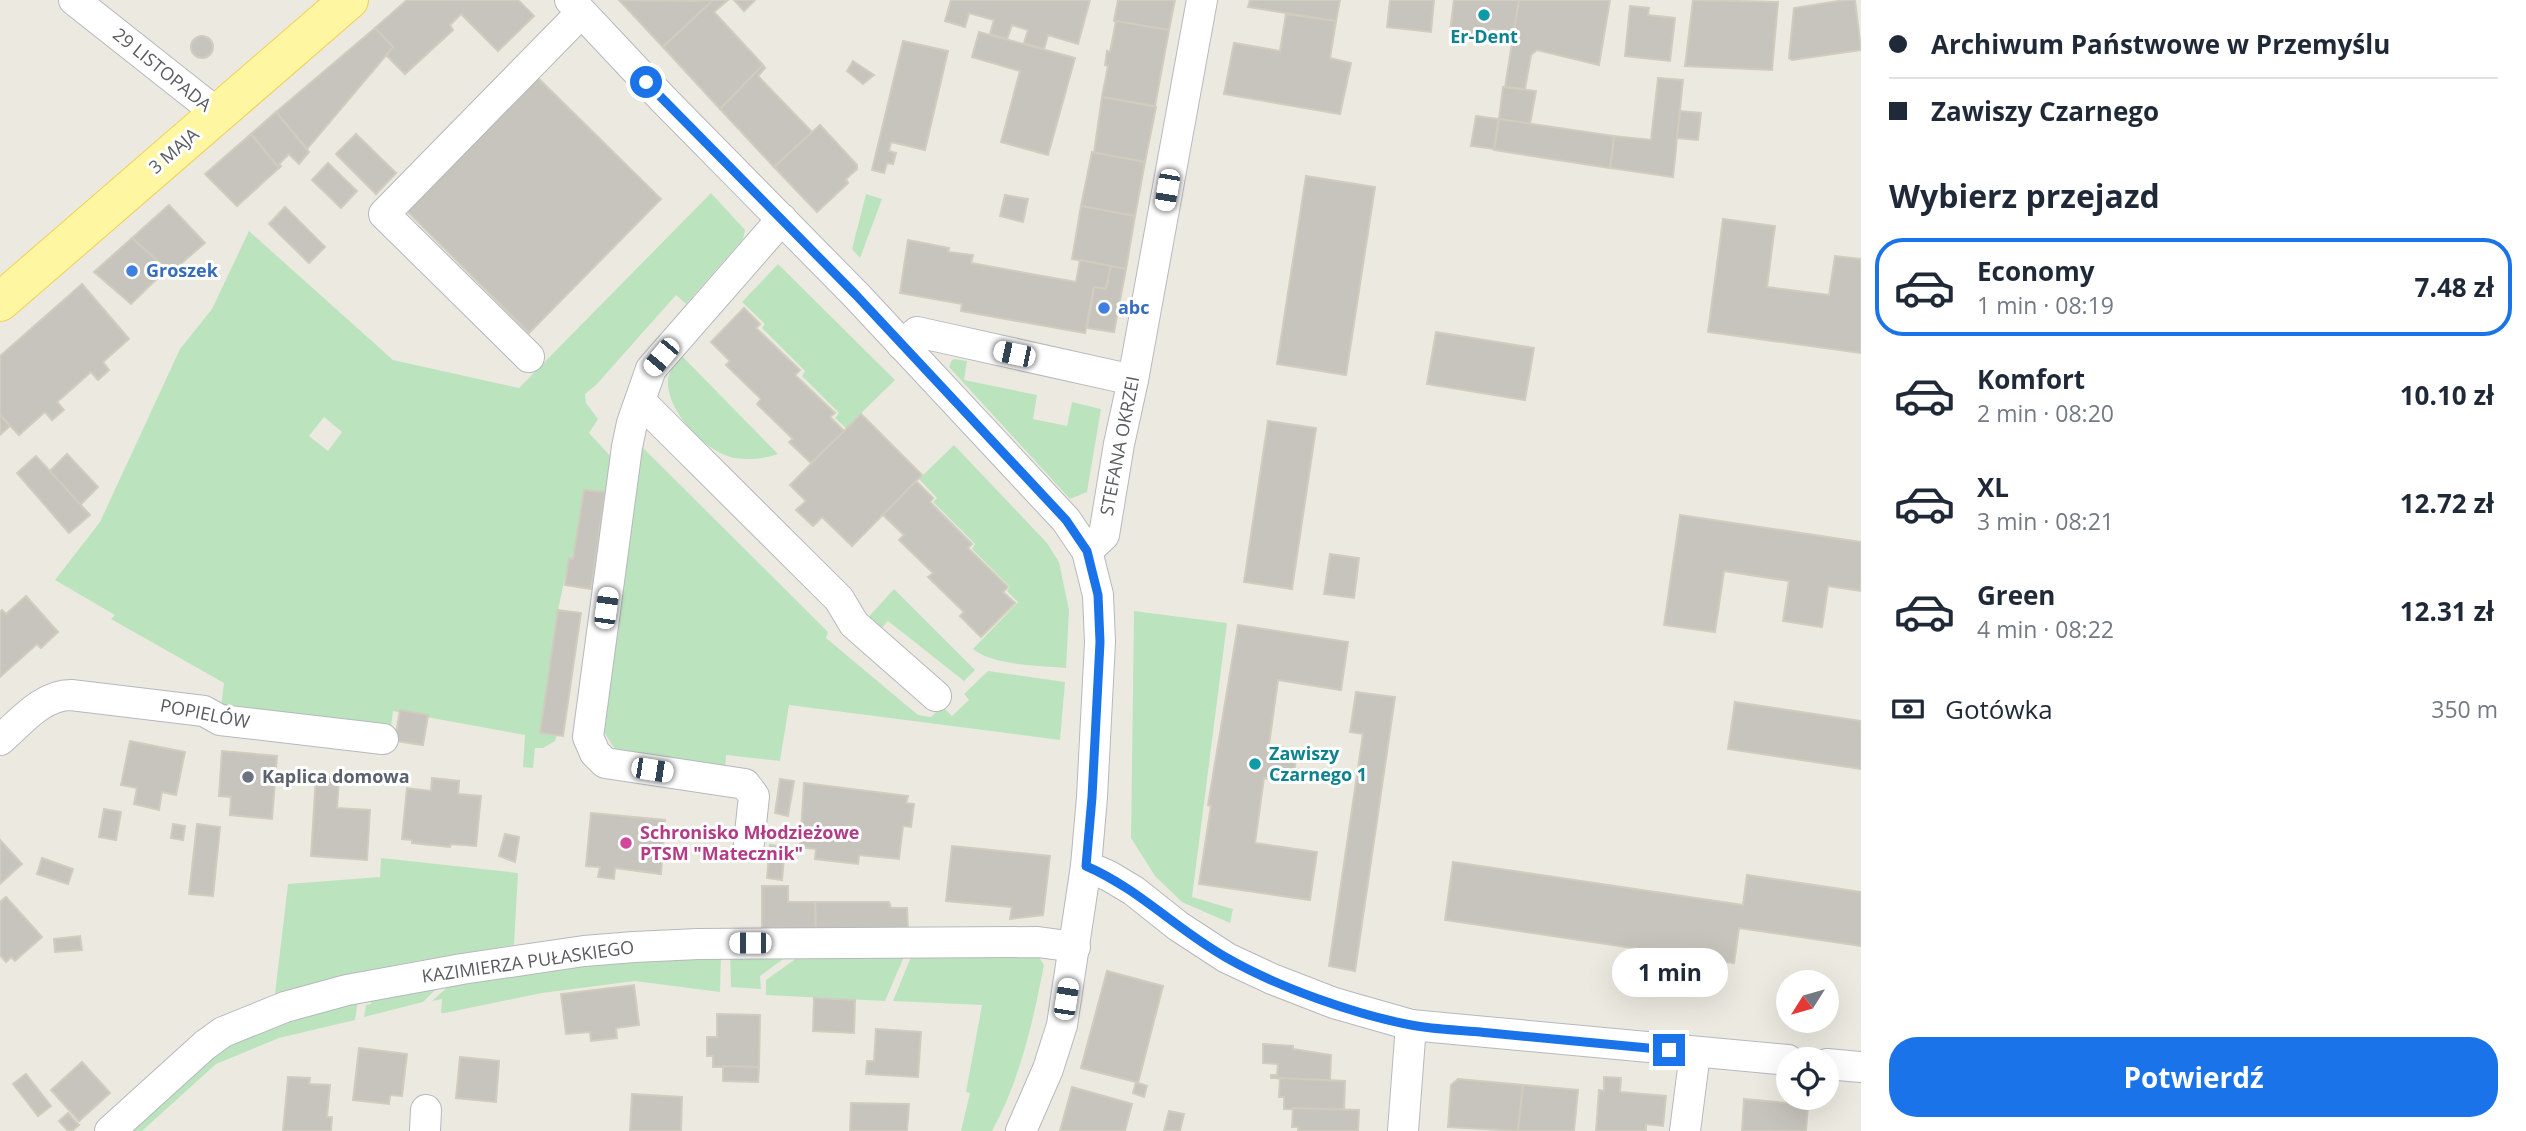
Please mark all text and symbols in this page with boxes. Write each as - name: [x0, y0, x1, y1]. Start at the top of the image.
- marker: Er-Dent: [1476, 7, 1492, 23]
- street label: 29 LISTOPADA: [108, 22, 217, 117]
- place label: Er-Dent: [1450, 24, 1518, 48]
- text: Archiwum Państwowe w Przemyślu: [1931, 26, 2390, 62]
- route start: [630, 66, 662, 98]
- text: Zawiszy Czarnego: [1931, 93, 2159, 129]
- street label: 3 MAJA: [143, 122, 204, 179]
- car: [1154, 167, 1181, 213]
- text: Wybierz przejazd: [1889, 174, 2160, 217]
- text: Economy: [1977, 253, 2095, 289]
- icon: car: [1893, 256, 1956, 319]
- place label: Groszek: [146, 258, 219, 282]
- marker: Groszek: [124, 263, 140, 279]
- text: 7.48 zł: [2415, 269, 2494, 305]
- text: 1 min · 08:19: [1977, 289, 2114, 321]
- place label: abc: [1118, 295, 1150, 319]
- marker: abc: [1096, 300, 1112, 316]
- car: [640, 334, 683, 380]
- car: [992, 339, 1037, 369]
- text: Komfort: [1977, 361, 2085, 397]
- icon: car: [1893, 364, 1956, 427]
- street label: STEFANA OKRZEI: [1094, 374, 1144, 518]
- text: 10.10 zł: [2400, 377, 2494, 413]
- text: 2 min · 08:20: [1977, 397, 2114, 429]
- text: XL: [1977, 469, 2009, 505]
- icon: car: [1893, 472, 1956, 535]
- text: 12.72 zł: [2400, 485, 2494, 521]
- text: 3 min · 08:21: [1977, 505, 2114, 537]
- text: Green: [1977, 577, 2055, 613]
- icon: car: [1893, 580, 1956, 643]
- car: [593, 586, 620, 630]
- text: 12.31 zł: [2400, 593, 2494, 629]
- text: 4 min · 08:22: [1977, 613, 2114, 645]
- icon: cash: [1889, 690, 1927, 728]
- text: Gotówka: [1945, 691, 2053, 727]
- street label: POPIELÓW: [158, 693, 252, 734]
- text: 350 m: [2431, 693, 2498, 725]
- place label: Zawiszy Czarnego 1: [1269, 741, 1367, 786]
- car: [630, 756, 675, 784]
- marker: Zawiszy Czarnego 1: [1247, 756, 1263, 772]
- place label: Kaplica domowa: [262, 764, 410, 788]
- marker: Kaplica domowa: [240, 769, 256, 785]
- place label: Schronisko Młodzieżowe PTSM "Matecznik": [640, 820, 859, 865]
- marker: Schronisko Młodzieżowe PTSM "Matecznik": [618, 835, 634, 851]
- car: [730, 933, 772, 954]
- street label: KAZIMIERZA PUŁASKIEGO: [420, 934, 636, 988]
- callout: 1 min: [1611, 948, 1727, 998]
- text: 1 min: [1638, 956, 1702, 988]
- north arrow: [1776, 970, 1839, 1032]
- map controls: [1776, 970, 1839, 1110]
- car: [1053, 977, 1080, 1021]
- route end: [1653, 1034, 1685, 1066]
- button: Potwierdź: [1889, 1037, 2498, 1117]
- button: locate: [1776, 1047, 1839, 1110]

